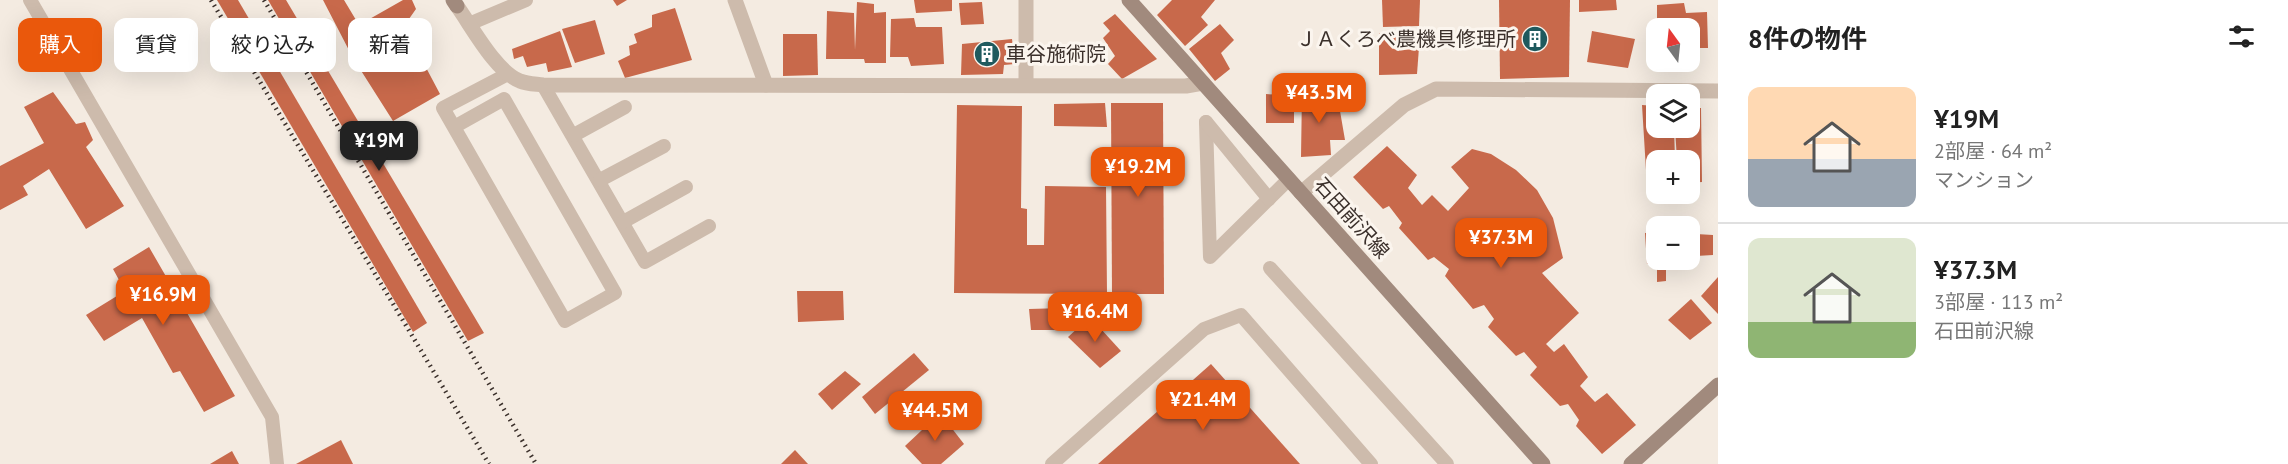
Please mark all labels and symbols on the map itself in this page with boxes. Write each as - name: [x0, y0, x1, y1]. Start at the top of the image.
- north arrow: [1646, 18, 1700, 72]
- building icon: ＪＡくろべ農機具修理所: [1520, 24, 1550, 54]
- place label: ＪＡくろべ農機具修理所: [1296, 26, 1516, 52]
- building icon: 車谷施術院: [972, 39, 1002, 69]
- place label: 車谷施術院: [1006, 41, 1106, 67]
- pin: ¥43.5M: [1270, 73, 1368, 124]
- pin: ¥19M: [343, 121, 415, 172]
- pin: ¥19.2M: [1089, 147, 1187, 198]
- street label: 石田前沢線: [1309, 172, 1395, 264]
- pin: ¥37.3M: [1452, 218, 1550, 269]
- pin: ¥16.9M: [114, 275, 212, 326]
- pin: ¥16.4M: [1046, 292, 1144, 343]
- pin: ¥21.4M: [1154, 380, 1252, 431]
- pin: ¥44.5M: [886, 391, 984, 442]

